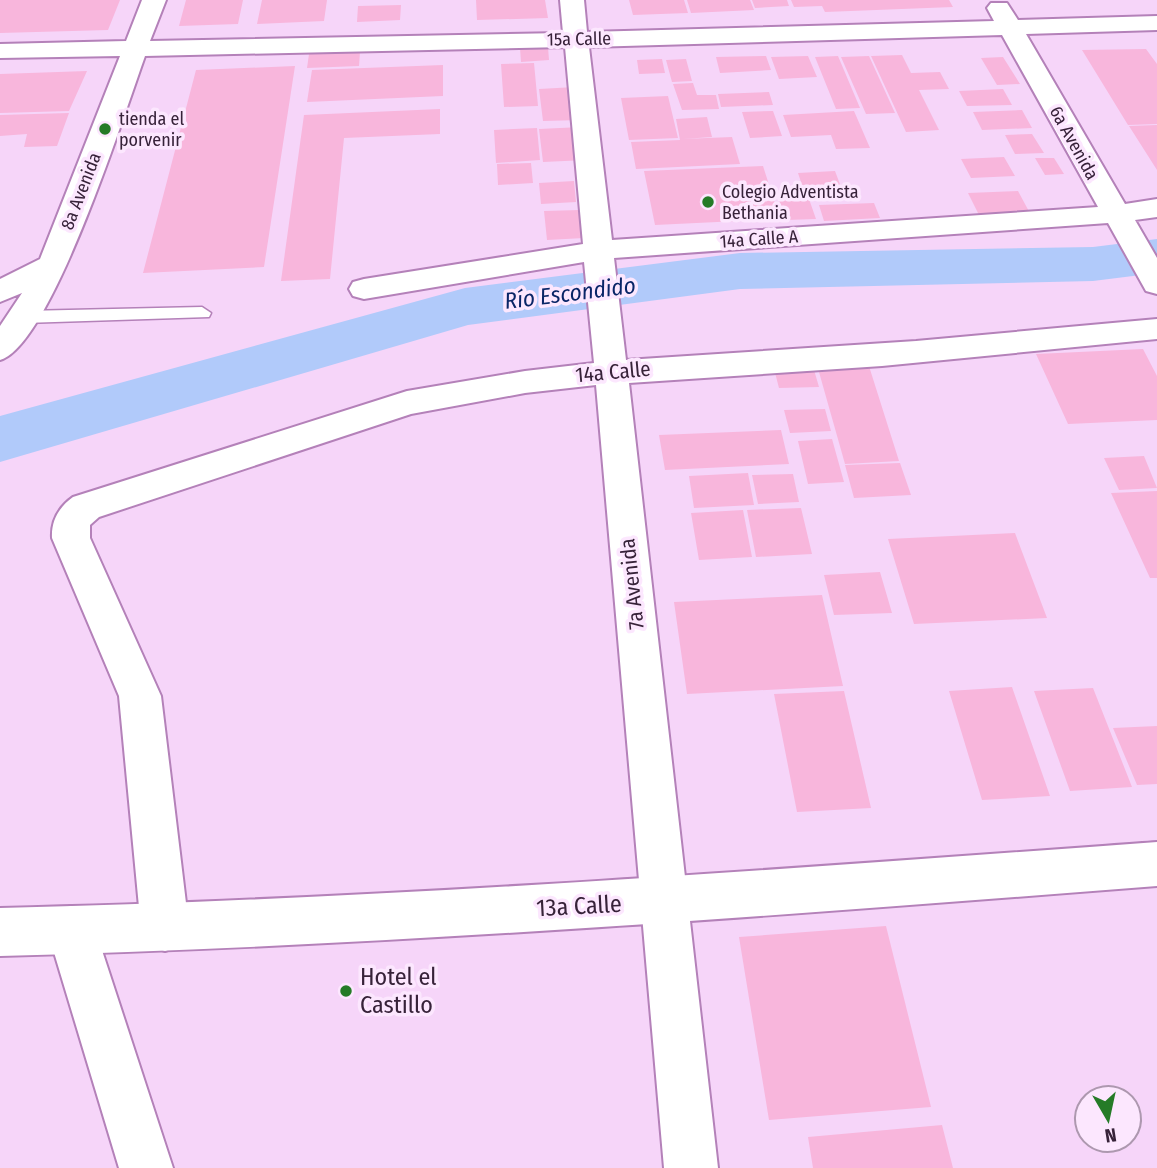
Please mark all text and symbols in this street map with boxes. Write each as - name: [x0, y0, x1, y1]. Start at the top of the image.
- street label: 15a Calle: [547, 27, 611, 51]
- street label: 6a Avenida: [1045, 102, 1103, 184]
- place label: tienda el porvenir: [119, 108, 184, 151]
- marker: tienda el porvenir: [97, 121, 113, 137]
- street label: 8a Avenida: [56, 149, 106, 233]
- place label: Colegio Adventista Bethania: [722, 181, 859, 224]
- marker: Colegio Adventista Bethania: [700, 194, 716, 210]
- street label: 14a Calle A: [719, 225, 799, 253]
- water label: Río Escondido: [503, 271, 637, 315]
- street label: 14a Calle: [574, 356, 652, 388]
- street label: 7a Avenida: [614, 537, 650, 631]
- street label: 13a Calle: [536, 890, 622, 922]
- place label: Hotel el Castillo: [360, 963, 437, 1019]
- marker: Hotel el Castillo: [338, 983, 354, 999]
- north arrow: [1073, 1084, 1143, 1154]
- text: N: [1103, 1123, 1118, 1148]

